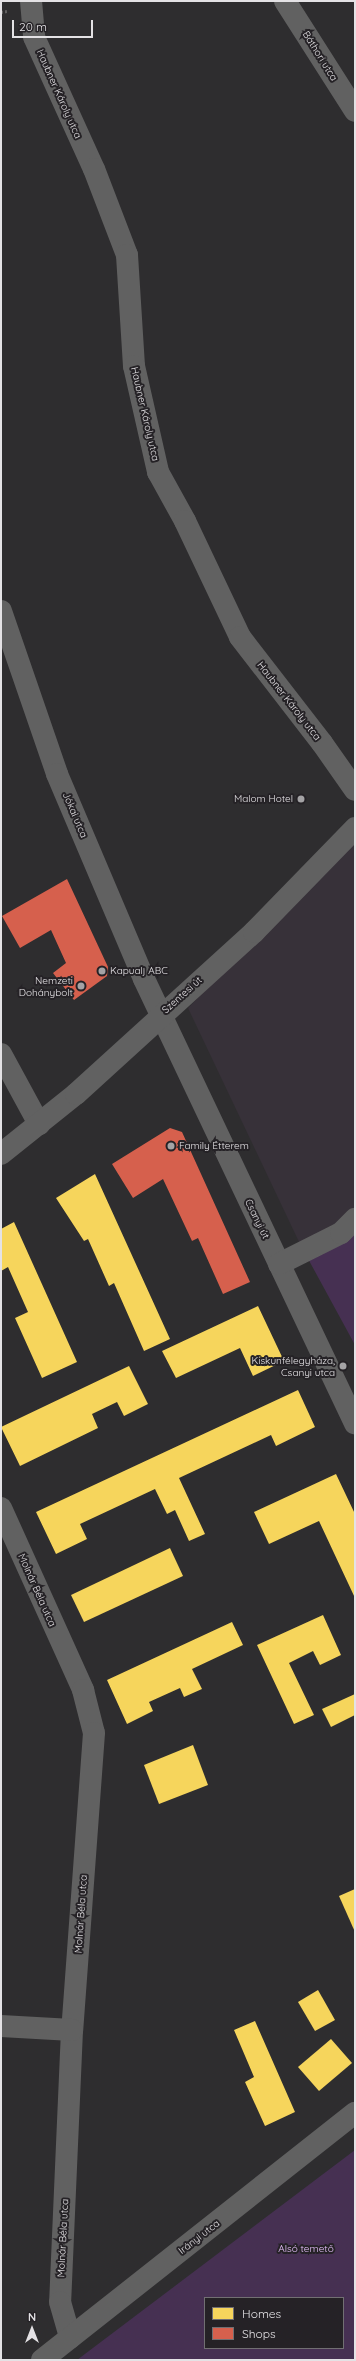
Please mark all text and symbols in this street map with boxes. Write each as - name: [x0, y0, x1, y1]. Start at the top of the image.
- scale bar: [14, 12, 95, 38]
- text: 20 m: [19, 19, 47, 34]
- street label: Báthori utca: [300, 29, 340, 83]
- street label: Haubner Károly utca: [34, 48, 84, 140]
- street label: Haubner Károly utca: [128, 366, 162, 462]
- street label: Haubner Károly utca: [255, 659, 323, 743]
- street label: Jókai utca: [60, 790, 90, 840]
- place label: Malom Hotel: [234, 793, 293, 805]
- marker: Malom Hotel: [296, 794, 306, 804]
- place label: Kapualj ABC: [110, 965, 168, 977]
- marker: Kapualj ABC: [97, 966, 107, 976]
- place label: Nemzeti Dohánybolt: [19, 974, 73, 998]
- street label: Szentesi út: [160, 974, 204, 1016]
- marker: Nemzeti Dohánybolt: [76, 981, 86, 991]
- place label: Family Étterem: [179, 1140, 249, 1152]
- marker: Family Étterem: [166, 1141, 176, 1151]
- street label: Csanyi út: [242, 1197, 272, 1241]
- place label: Kiskunfélegyháza, Csanyi utca: [252, 1354, 335, 1378]
- marker: Kiskunfélegyháza, Csanyi utca: [338, 1361, 348, 1371]
- street label: Molnár Béla utca: [16, 1552, 58, 1628]
- street label: Molnár Béla utca: [72, 1874, 90, 1954]
- street label: Molnár Béla utca: [55, 2198, 71, 2278]
- street label: Irányi utca: [176, 2217, 222, 2257]
- park label: Alsó temető: [278, 2243, 334, 2255]
- legend: [204, 2297, 344, 2349]
- text: Homes: [242, 2306, 281, 2321]
- north arrow: [12, 2309, 52, 2349]
- text: N: [28, 2310, 36, 2324]
- text: Shops: [242, 2326, 276, 2341]

